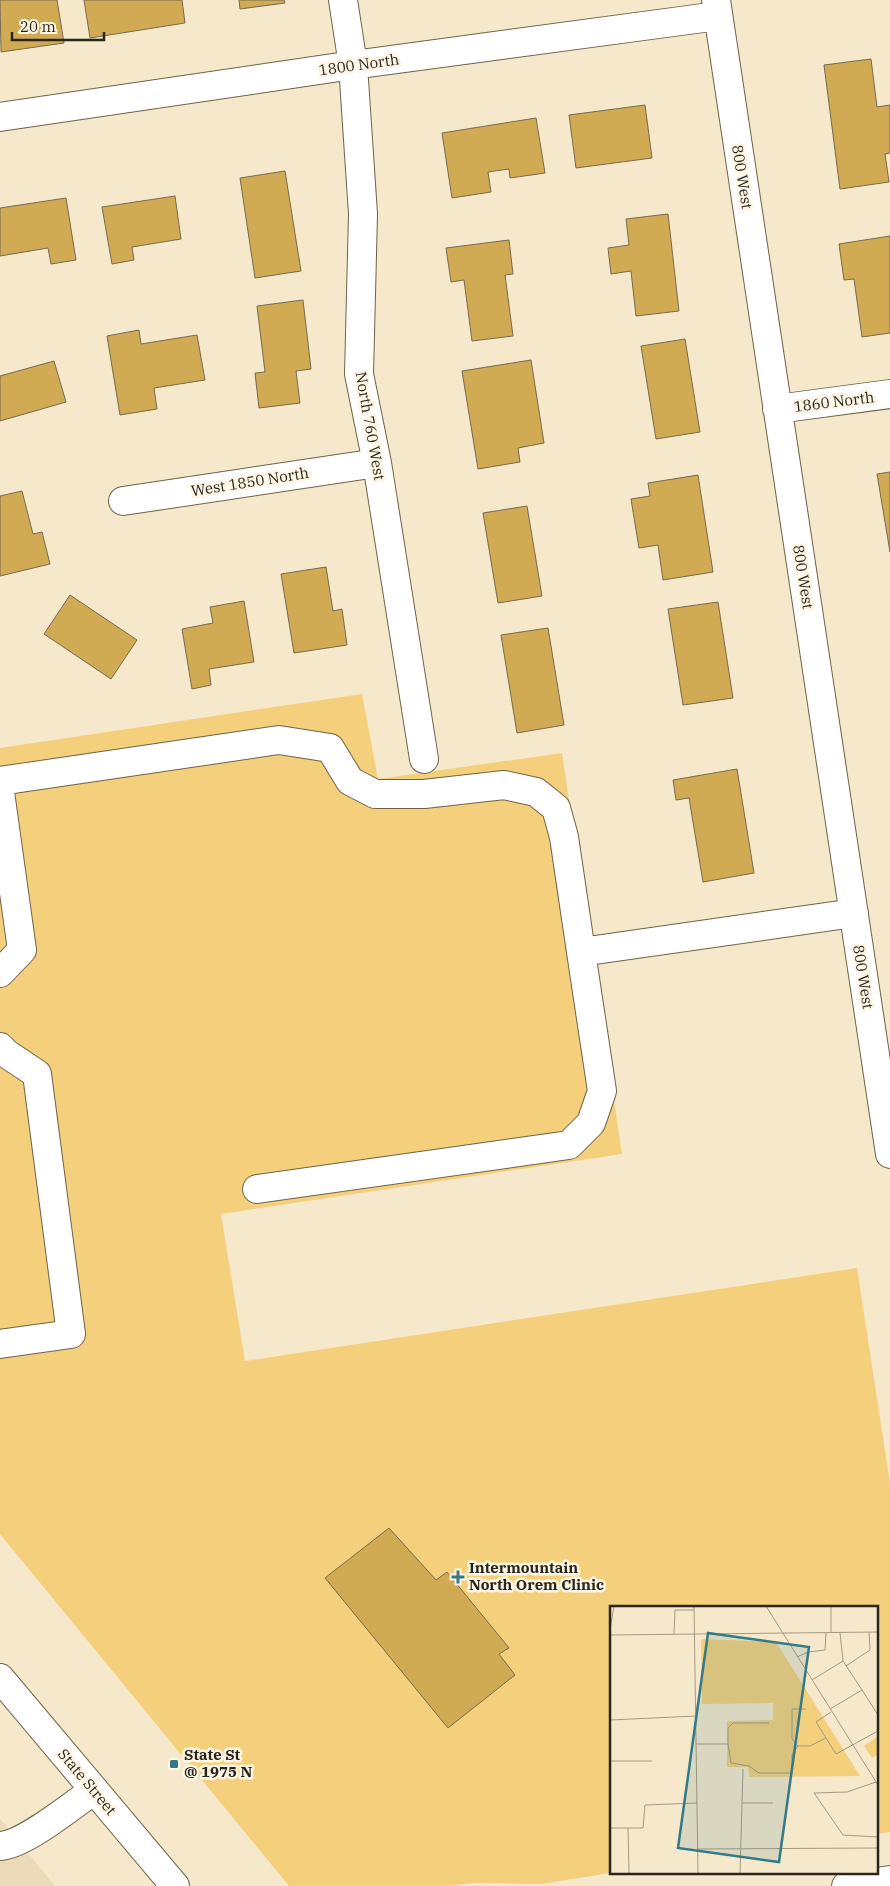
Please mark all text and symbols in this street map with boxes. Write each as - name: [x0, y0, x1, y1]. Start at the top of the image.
- scale bar: [12, 10, 105, 42]
- text: 20 m: [20, 17, 56, 36]
- street label: 1800 North: [318, 49, 400, 80]
- street label: 800 West: [728, 143, 757, 210]
- street label: North 760 West: [352, 370, 389, 482]
- street label: 1860 North: [793, 387, 875, 416]
- street label: West 1850 North: [190, 463, 310, 500]
- street label: 800 West: [789, 543, 818, 610]
- street label: 800 West: [849, 943, 878, 1010]
- place label: Intermountain North Orem Clinic: [469, 1558, 604, 1594]
- marker: Intermountain North Orem Clinic: [451, 1570, 465, 1584]
- inset map: [610, 1606, 878, 1874]
- street label: State Street: [54, 1745, 121, 1819]
- place label: State St @ 1975 N: [184, 1745, 253, 1781]
- marker: State St @ 1975 N: [168, 1758, 180, 1770]

